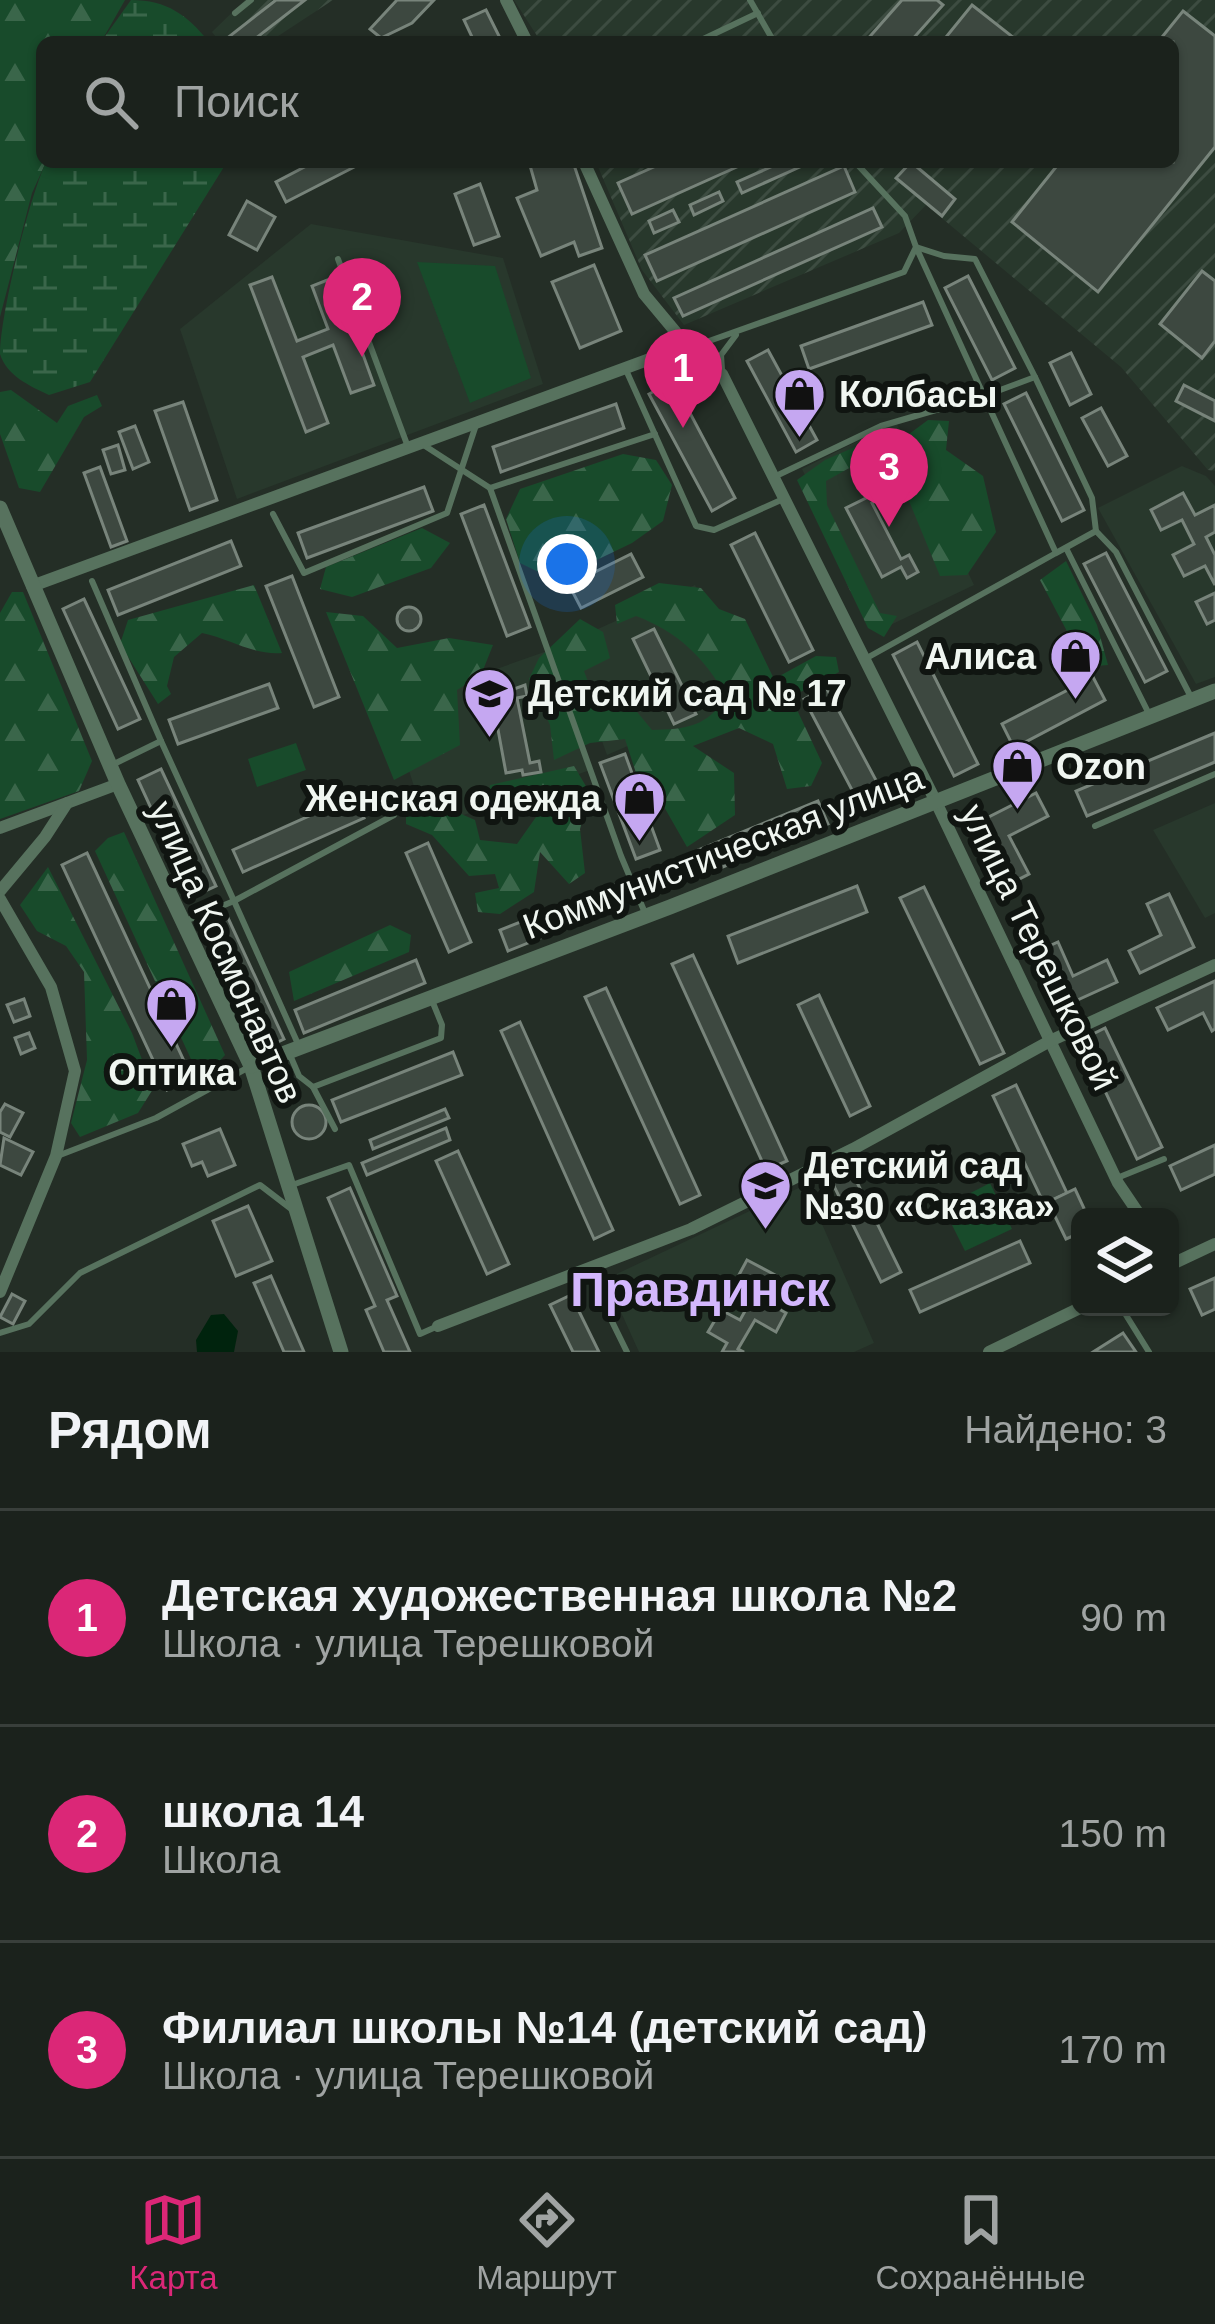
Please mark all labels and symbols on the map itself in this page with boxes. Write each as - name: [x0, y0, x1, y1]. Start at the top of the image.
- pin: 2: [323, 258, 401, 357]
- pin: 1: [644, 329, 722, 428]
- shop icon: Колбасы: [772, 366, 828, 440]
- place label: Колбасы: [839, 374, 997, 415]
- pin: 3: [850, 428, 928, 527]
- your location: [537, 534, 597, 594]
- shop icon: Алиса: [1047, 628, 1103, 702]
- place label: Алиса: [925, 636, 1037, 677]
- school or university icon: Детский сад № 17: [461, 665, 517, 739]
- place label: Детский сад № 17: [528, 673, 847, 714]
- shop icon: Ozon: [989, 738, 1045, 812]
- place label: Ozon: [1056, 746, 1146, 787]
- street label: Коммунистическая улица: [517, 756, 930, 947]
- shop icon: Женская одежда: [612, 770, 668, 844]
- place label: Женская одежда: [304, 778, 602, 819]
- street label: улица Космонавтов: [141, 795, 311, 1109]
- street label: улица Терешковой: [952, 797, 1126, 1097]
- shop icon: Оптика: [144, 976, 200, 1050]
- place label: Оптика: [108, 1052, 237, 1093]
- place label: Детский сад №30 «Сказка»: [804, 1145, 1055, 1227]
- school or university icon: Детский сад №30 «Сказка»: [737, 1158, 793, 1232]
- district label: Правдинск: [570, 1263, 831, 1316]

